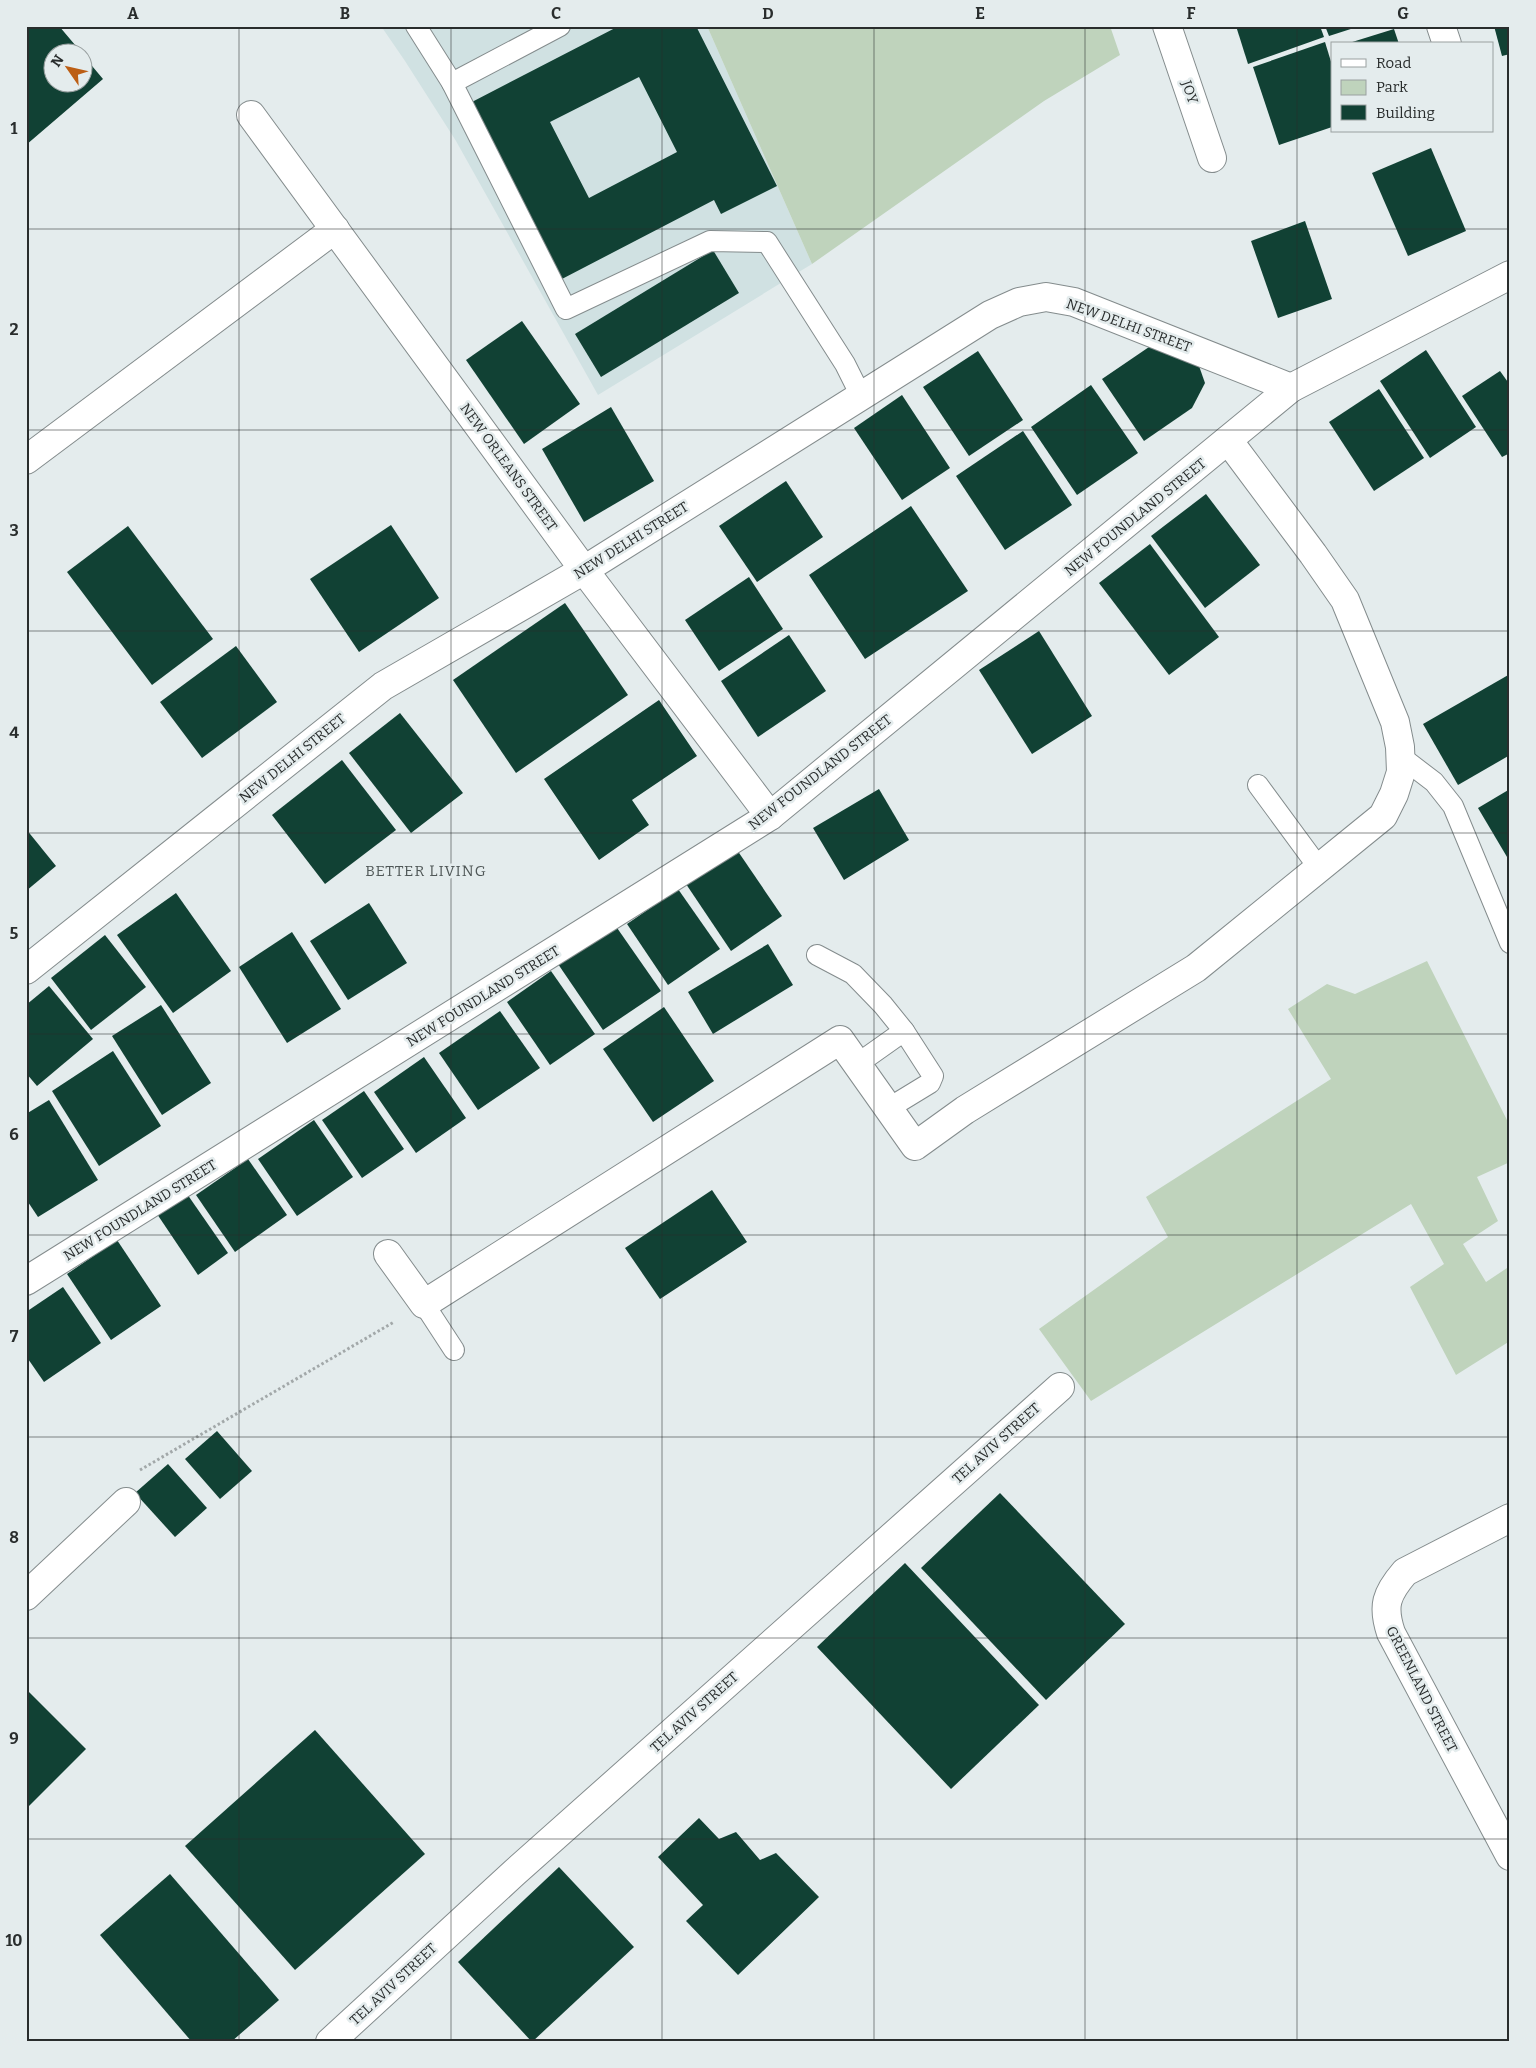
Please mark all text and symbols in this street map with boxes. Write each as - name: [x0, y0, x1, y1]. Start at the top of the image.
- text: A: [127, 4, 139, 23]
- text: B: [340, 4, 350, 23]
- text: C: [551, 4, 561, 23]
- text: D: [762, 4, 774, 23]
- text: E: [975, 4, 985, 23]
- text: F: [1187, 4, 1196, 23]
- text: G: [1397, 4, 1409, 23]
- north arrow: [42, 42, 92, 92]
- legend: [1331, 42, 1494, 132]
- text: N: [48, 52, 68, 70]
- text: Road: [1376, 54, 1411, 72]
- street label: JOY: [1177, 77, 1201, 106]
- text: Park: [1376, 78, 1408, 96]
- text: Building: [1376, 104, 1435, 122]
- text: 1: [11, 119, 18, 138]
- street label: NEW DELHI STREET: [1064, 295, 1194, 356]
- text: 2: [9, 320, 19, 339]
- street label: NEW ORLEANS STREET: [456, 400, 561, 535]
- street label: NEW FOUNDLAND STREET: [1061, 455, 1209, 580]
- street label: NEW DELHI STREET: [571, 498, 692, 583]
- text: 3: [9, 521, 19, 540]
- street label: NEW DELHI STREET: [236, 710, 349, 806]
- street label: NEW FOUNDLAND STREET: [745, 711, 895, 834]
- text: 4: [9, 723, 19, 742]
- district label: BETTER LIVING: [365, 862, 487, 880]
- text: 5: [10, 924, 19, 943]
- street label: NEW FOUNDLAND STREET: [404, 942, 563, 1051]
- text: 6: [9, 1125, 19, 1144]
- street label: NEW FOUNDLAND STREET: [61, 1156, 220, 1265]
- text: 7: [10, 1327, 19, 1346]
- street label: TEL AVIV STREET: [949, 1399, 1044, 1487]
- text: 8: [9, 1528, 19, 1547]
- street label: GREENLAND STREET: [1382, 1623, 1461, 1755]
- street label: TEL AVIV STREET: [647, 1668, 742, 1756]
- text: 9: [9, 1729, 19, 1748]
- text: 10: [5, 1931, 23, 1950]
- street label: TEL AVIV STREET: [346, 1940, 440, 2029]

